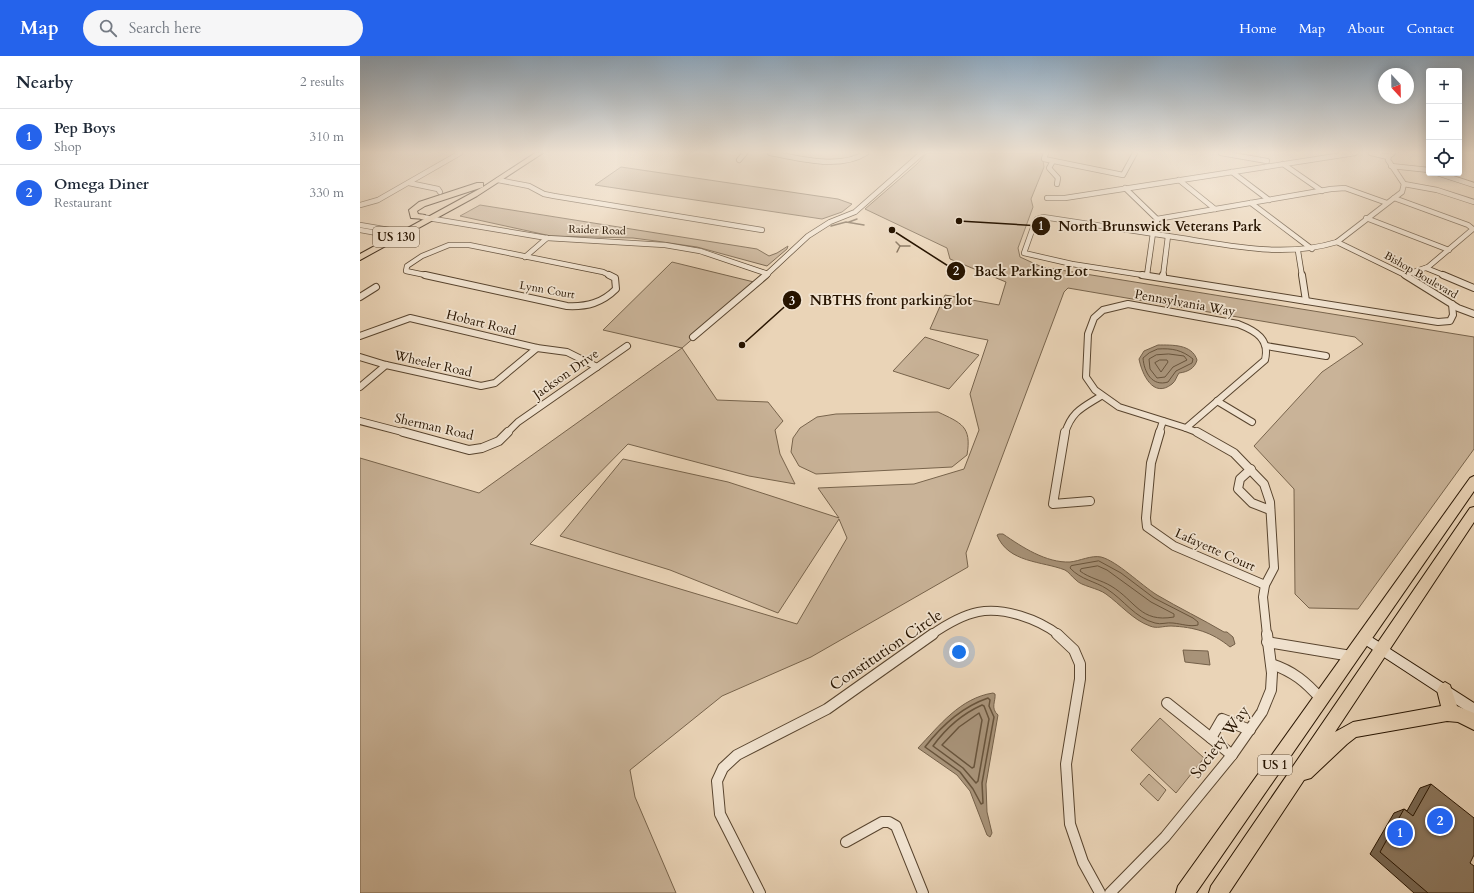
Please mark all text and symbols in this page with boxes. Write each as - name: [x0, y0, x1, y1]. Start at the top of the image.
- search box: [83, 10, 363, 46]
- text: Map: [20, 15, 59, 41]
- icon: search: [97, 17, 119, 39]
- text: Search here: [129, 18, 201, 38]
- text: Home: [1239, 19, 1277, 38]
- text: Map: [1299, 19, 1325, 38]
- text: About: [1347, 19, 1384, 38]
- text: Contact: [1406, 19, 1454, 38]
- north arrow: [1378, 68, 1414, 104]
- map controls: [1426, 68, 1462, 176]
- button: +: [1426, 68, 1462, 104]
- text: Nearby: [16, 71, 73, 94]
- text: 2 results: [300, 73, 344, 91]
- button: −: [1426, 104, 1462, 140]
- text: Pep Boys: [54, 118, 116, 138]
- text: 1: [26, 128, 32, 146]
- text: 310 m: [310, 128, 344, 146]
- text: Shop: [54, 138, 82, 156]
- button: locate: [1426, 140, 1462, 176]
- text: Omega Diner: [54, 174, 149, 194]
- text: 2: [26, 184, 32, 202]
- text: 330 m: [310, 184, 344, 202]
- text: Restaurant: [54, 194, 112, 212]
- callout: North Brunswick Veterans Park: [1031, 213, 1270, 239]
- text: North Brunswick Veterans Park: [1058, 217, 1262, 236]
- text: 1: [1038, 218, 1044, 234]
- street label: Raider Road: [568, 222, 626, 239]
- road number: US 130: [373, 227, 419, 247]
- street label: Bishop Boulevard: [1382, 248, 1461, 302]
- callout: Back Parking Lot: [946, 258, 1096, 284]
- text: Back Parking Lot: [974, 262, 1088, 281]
- text: 2: [953, 263, 959, 279]
- street label: Lynn Court: [518, 278, 576, 302]
- street label: Pennsylvania Way: [1133, 285, 1237, 321]
- callout: NBTHS front parking lot: [782, 287, 980, 313]
- text: NBTHS front parking lot: [810, 291, 972, 310]
- text: 3: [789, 293, 795, 309]
- street label: Hobart Road: [444, 306, 518, 340]
- street label: Jackson Drive: [528, 345, 603, 404]
- street label: Wheeler Road: [391, 346, 474, 382]
- street label: Sherman Road: [393, 409, 475, 445]
- street label: Lafayette Court: [1172, 524, 1258, 576]
- street label: Constitution Circle: [825, 604, 947, 696]
- your location: [949, 642, 969, 662]
- street label: Society Way: [1185, 700, 1255, 783]
- road number: US 1: [1258, 755, 1292, 775]
- pin: 2: [1427, 806, 1453, 836]
- pin: 1: [1387, 818, 1413, 848]

